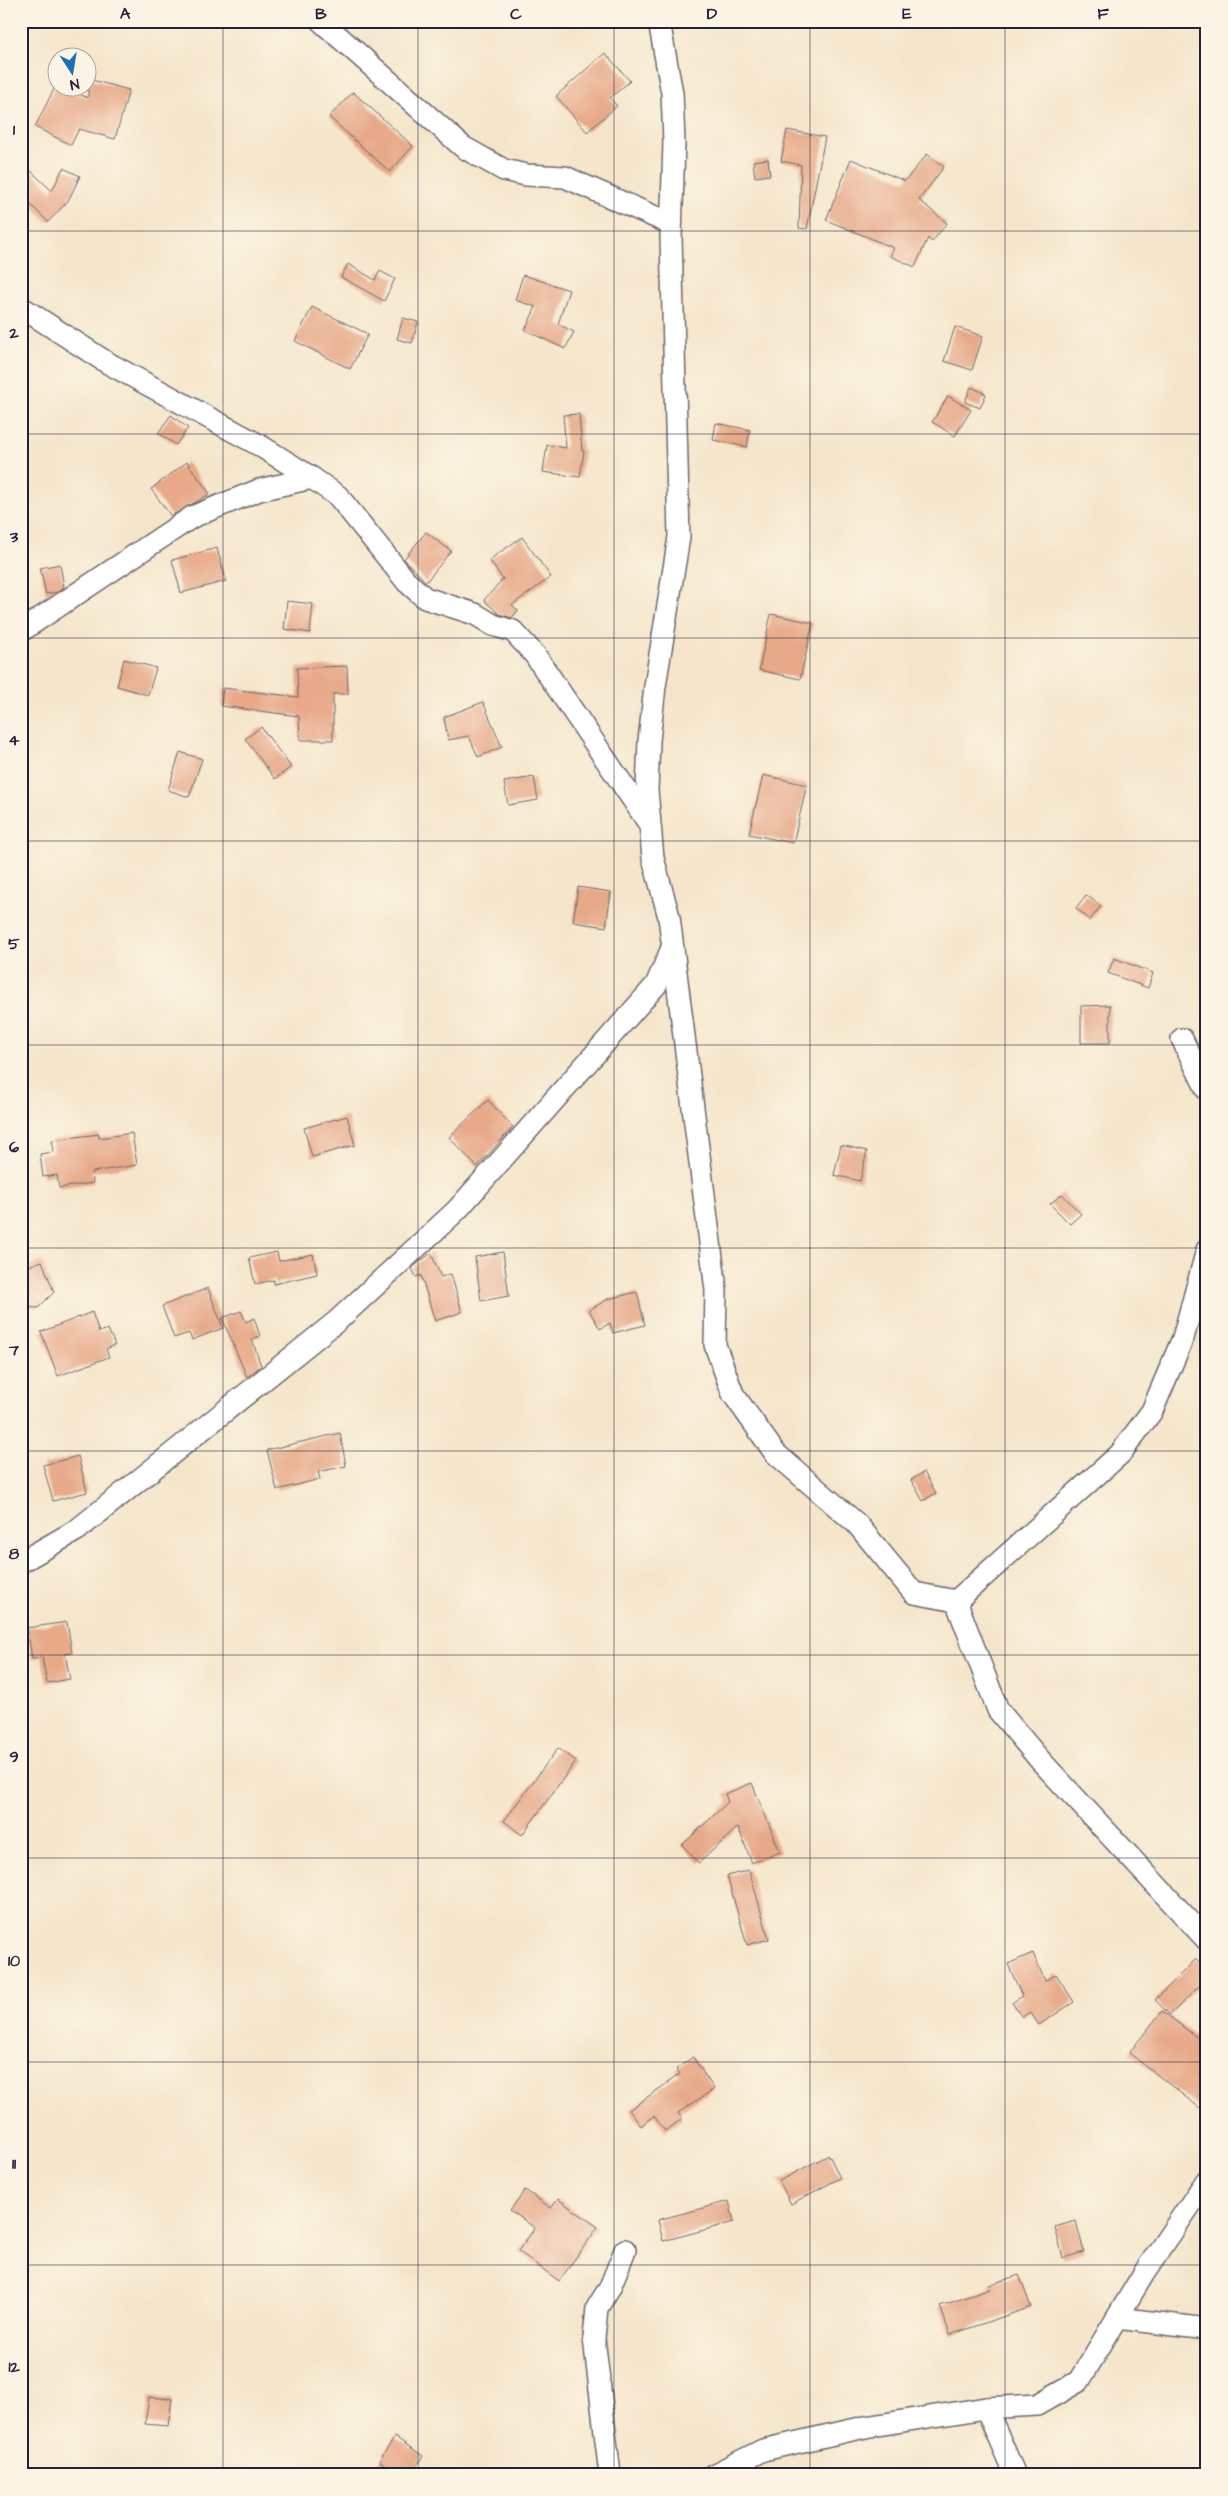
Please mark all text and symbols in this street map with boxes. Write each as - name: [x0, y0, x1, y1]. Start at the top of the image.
- text: A: [120, 3, 131, 25]
- text: B: [315, 3, 327, 25]
- text: C: [510, 3, 522, 25]
- text: D: [707, 3, 718, 25]
- text: E: [902, 3, 912, 25]
- text: F: [1097, 3, 1109, 25]
- north arrow: [48, 48, 98, 98]
- text: N: [68, 73, 81, 94]
- text: 1: [13, 119, 16, 141]
- text: 2: [8, 322, 19, 344]
- text: 3: [9, 526, 19, 548]
- text: 4: [9, 729, 20, 751]
- text: 5: [8, 933, 20, 955]
- text: 6: [9, 1136, 19, 1158]
- text: 7: [8, 1339, 19, 1361]
- text: 8: [9, 1543, 20, 1565]
- text: 9: [9, 1746, 19, 1768]
- text: 10: [8, 1950, 20, 1972]
- text: 11: [12, 2153, 17, 2175]
- text: 12: [8, 2356, 20, 2378]

